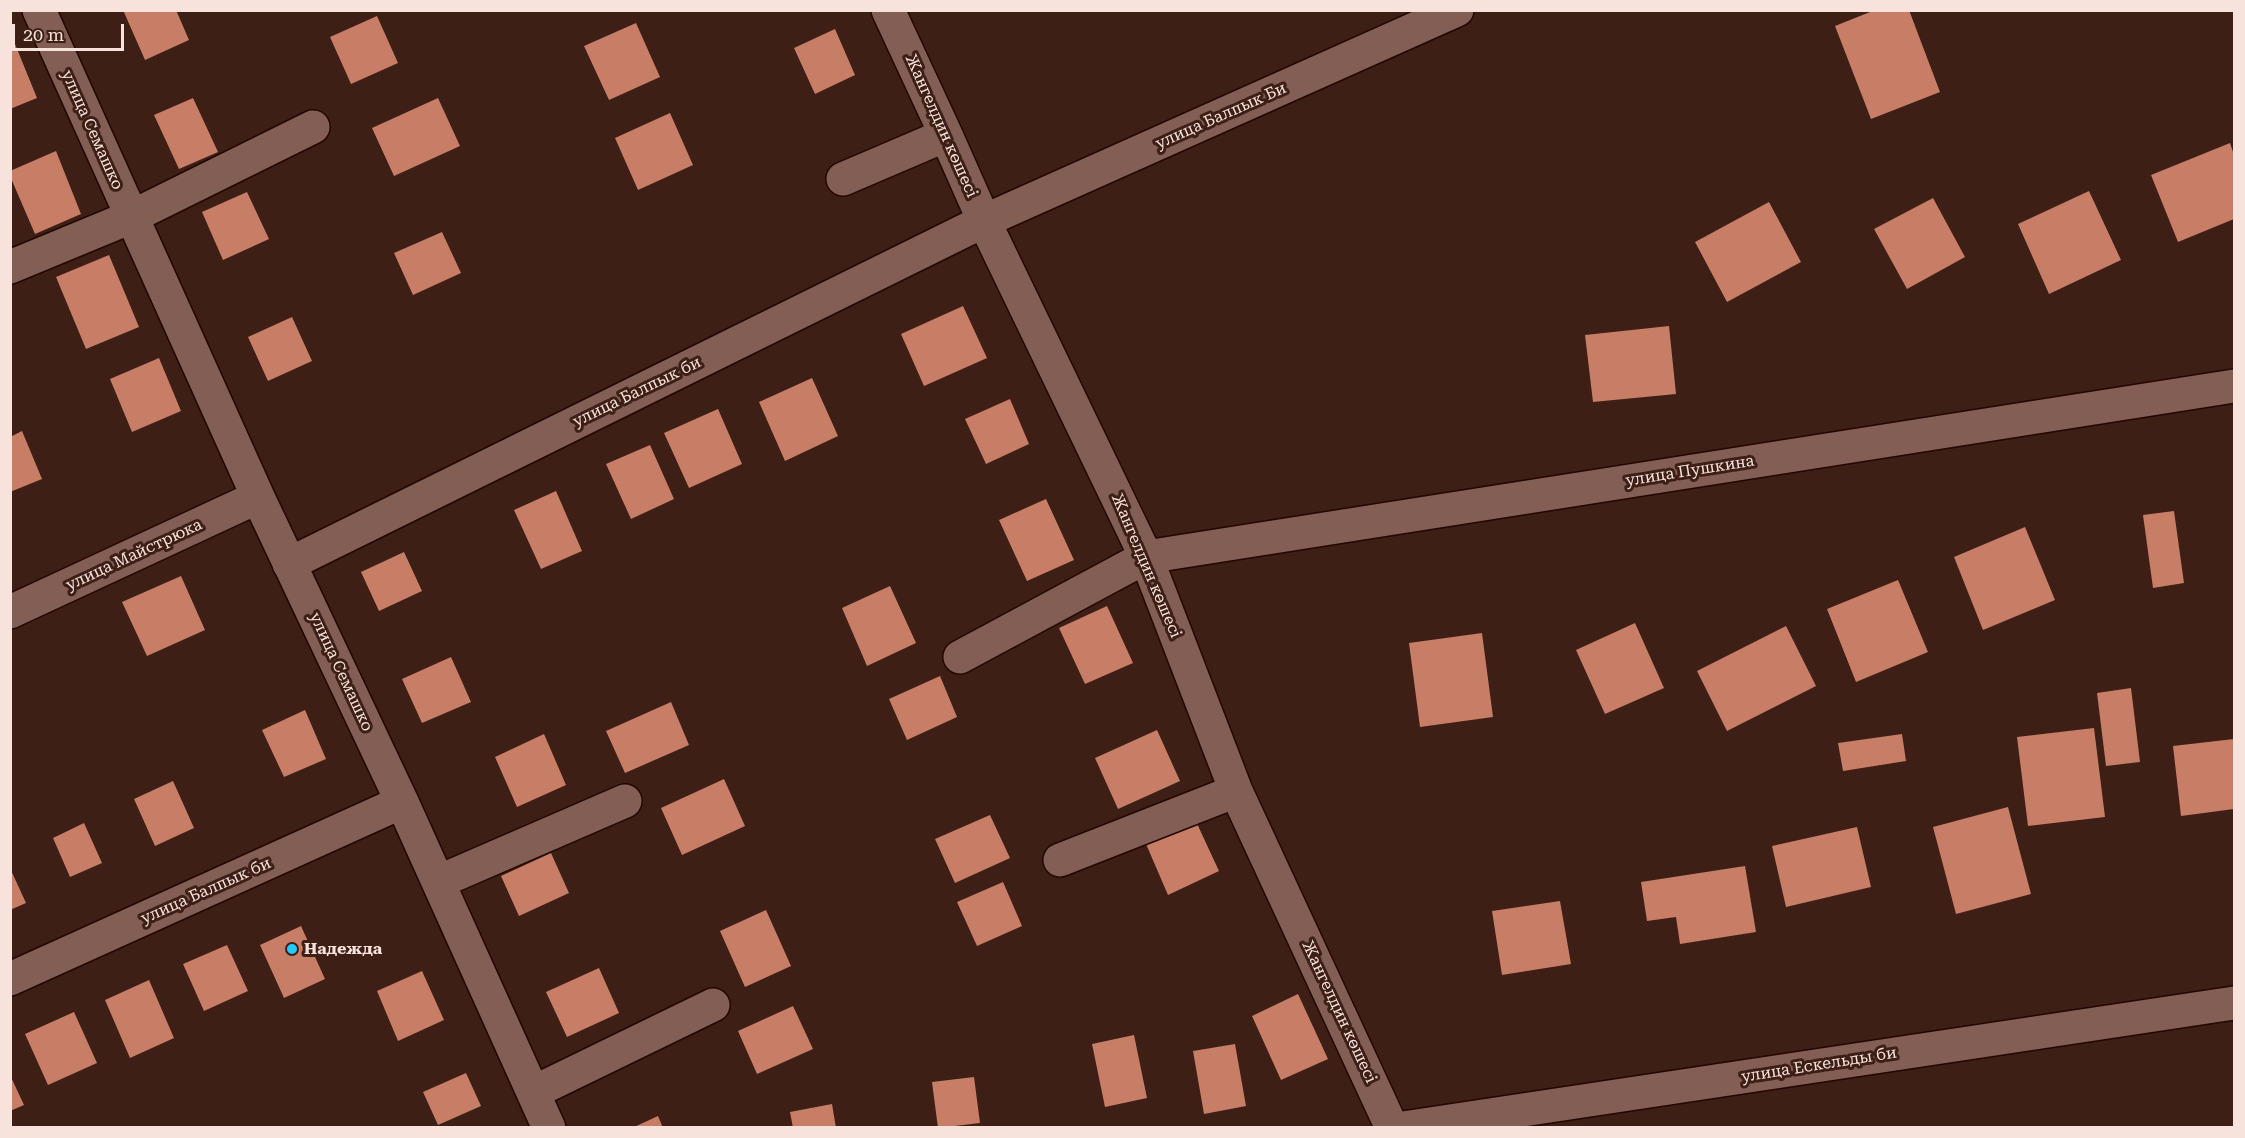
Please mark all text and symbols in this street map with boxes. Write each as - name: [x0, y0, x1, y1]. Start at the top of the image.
- scale bar: [15, 12, 128, 50]
- text: 20 m: [23, 24, 64, 45]
- street label: Жангелдин көшесі: [901, 51, 981, 201]
- street label: улица Семашко: [57, 67, 127, 193]
- street label: улица Балпык Би: [1153, 79, 1289, 153]
- street label: улица Балпык би: [570, 353, 704, 431]
- street label: улица Пушкина: [1624, 451, 1756, 491]
- street label: Жангелдин көшесі: [1107, 491, 1185, 641]
- street label: улица Майстрюка: [63, 515, 205, 595]
- street label: улица Семашко: [305, 610, 377, 734]
- street label: улица Балпык би: [138, 854, 274, 928]
- street label: Жангелдин көшесі: [1298, 938, 1380, 1086]
- place label: Надежда: [304, 939, 382, 959]
- marker: Надежда: [285, 942, 299, 956]
- street label: улица Ескельды би: [1740, 1043, 1898, 1087]

